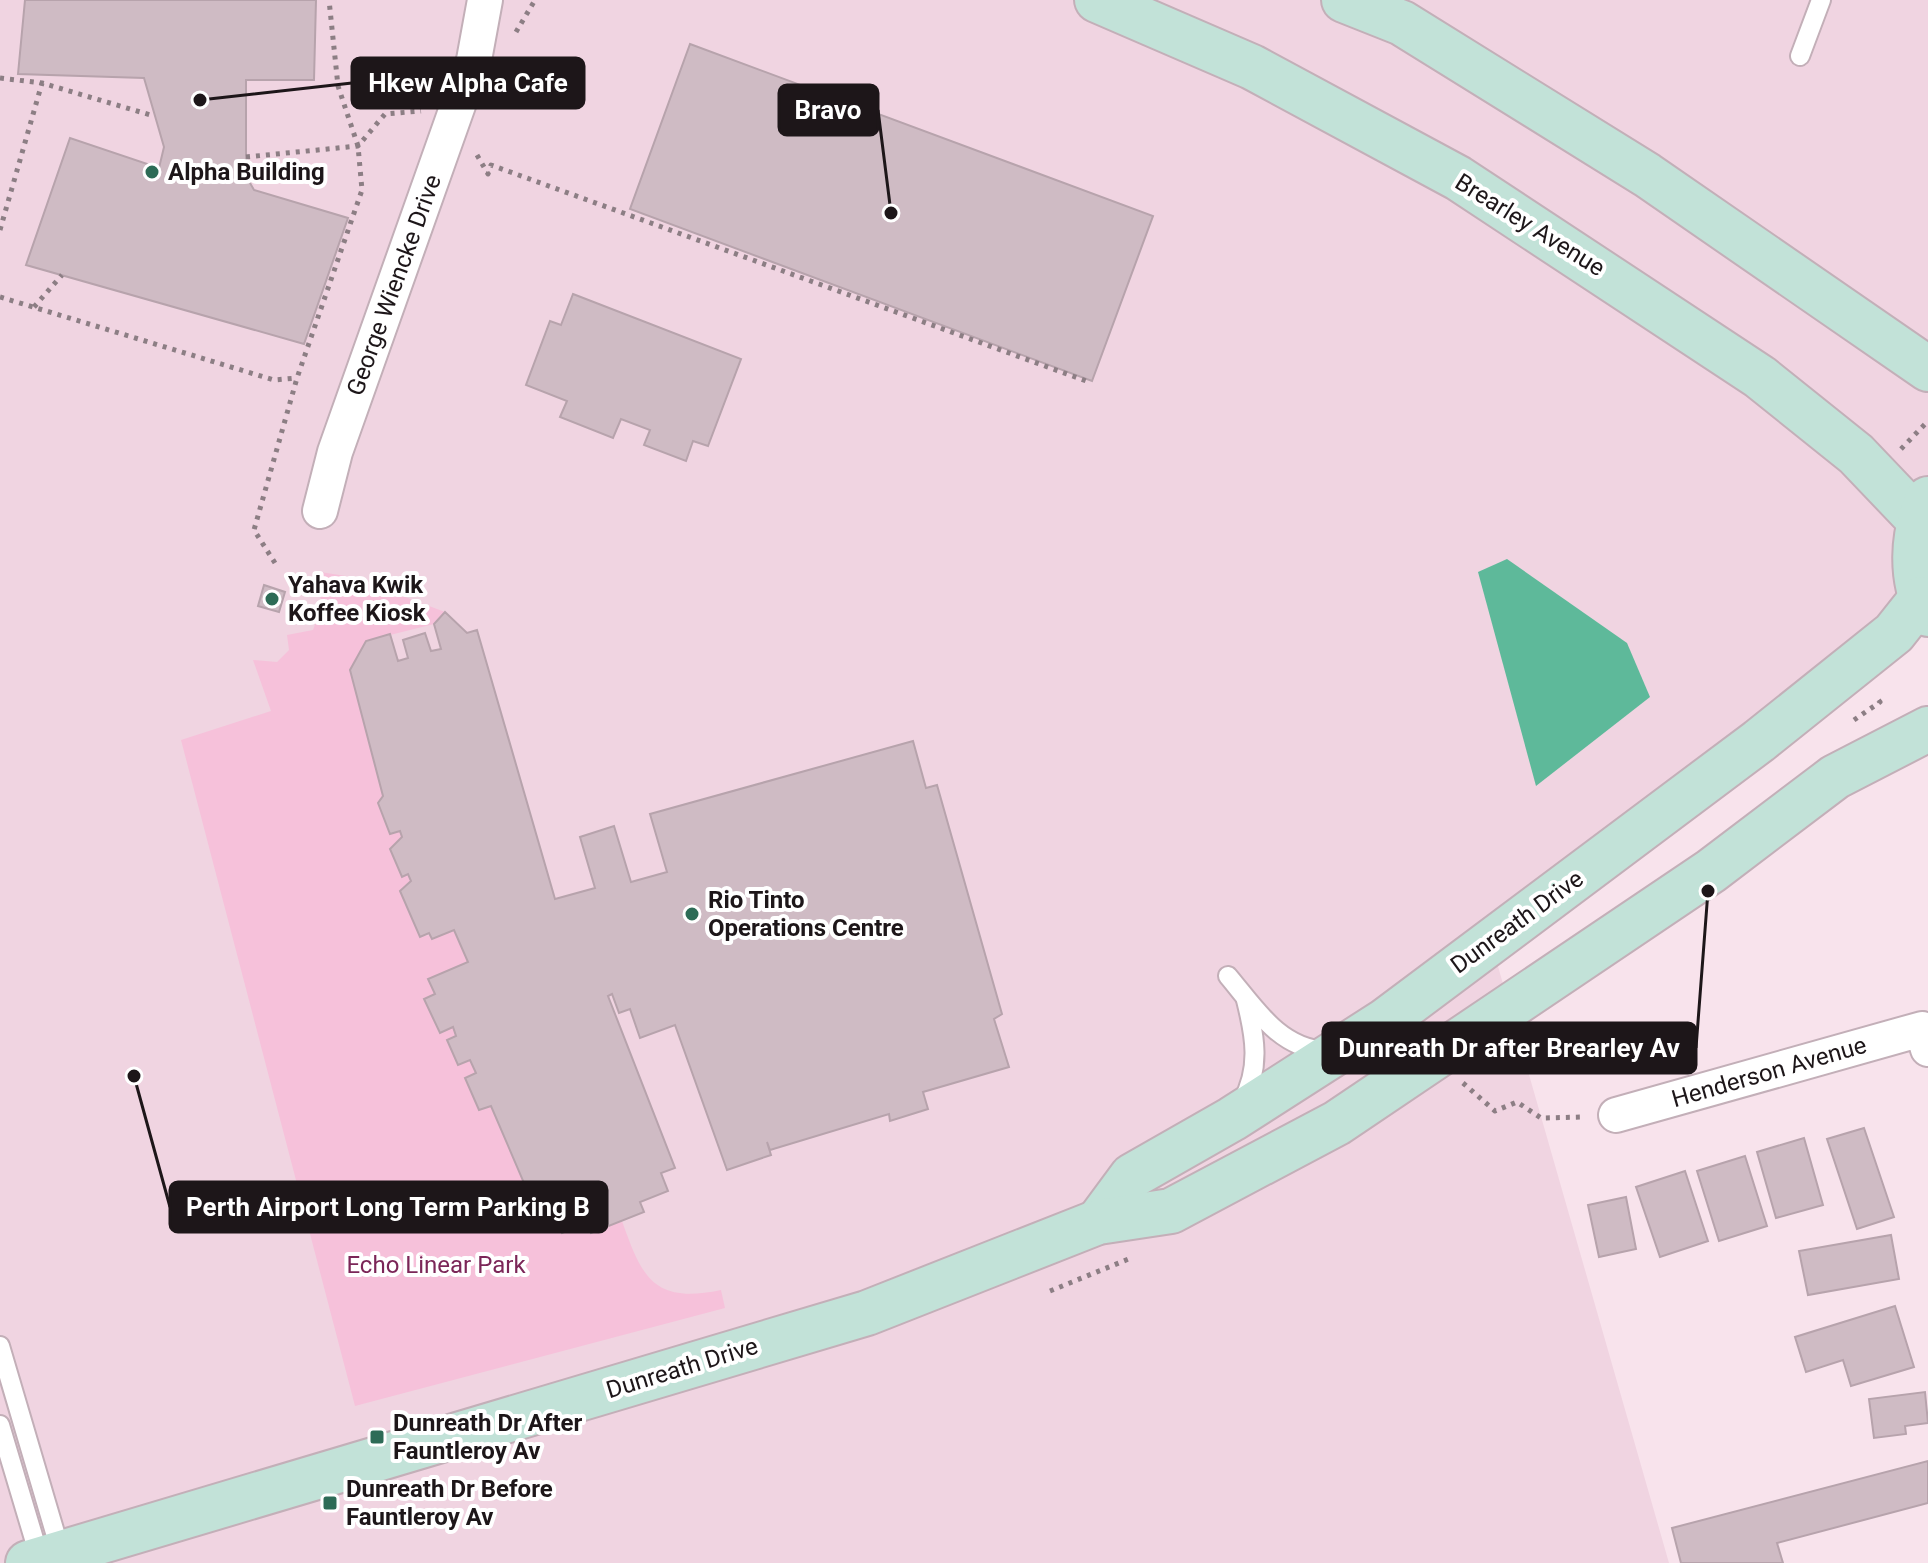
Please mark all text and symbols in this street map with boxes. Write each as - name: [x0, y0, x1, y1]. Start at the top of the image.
- callout: Hkew Alpha Cafe: [352, 58, 584, 108]
- text: Hkew Alpha Cafe: [368, 68, 568, 98]
- callout: Bravo: [779, 85, 878, 135]
- text: Bravo: [794, 95, 862, 125]
- place label: Alpha Building: [168, 158, 325, 186]
- marker: Alpha Building: [143, 163, 161, 181]
- street label: Brearley Avenue: [1450, 168, 1610, 282]
- street label: George Wiencke Drive: [341, 171, 447, 399]
- place label: Yahava Kwik Koffee Kiosk: [288, 571, 427, 627]
- marker: Yahava Kwik Koffee Kiosk: [263, 590, 281, 608]
- street label: Dunreath Drive: [1445, 865, 1589, 979]
- place label: Rio Tinto Operations Centre: [708, 886, 904, 942]
- marker: Rio Tinto Operations Centre: [683, 905, 701, 923]
- callout: Dunreath Dr after Brearley Av: [1323, 1023, 1696, 1073]
- street label: Henderson Avenue: [1668, 1031, 1870, 1113]
- text: Dunreath Dr after Brearley Av: [1338, 1033, 1680, 1063]
- callout: Perth Airport Long Term Parking B: [170, 1182, 607, 1232]
- text: Perth Airport Long Term Parking B: [186, 1192, 590, 1222]
- park label: Echo Linear Park: [346, 1251, 526, 1279]
- street label: Dunreath Drive: [603, 1332, 761, 1404]
- place label: Dunreath Dr After Fauntleroy Av: [393, 1409, 583, 1465]
- marker: Dunreath Dr After Fauntleroy Av: [368, 1428, 386, 1446]
- place label: Dunreath Dr Before Fauntleroy Av: [346, 1475, 553, 1531]
- marker: Dunreath Dr Before Fauntleroy Av: [321, 1494, 339, 1512]

